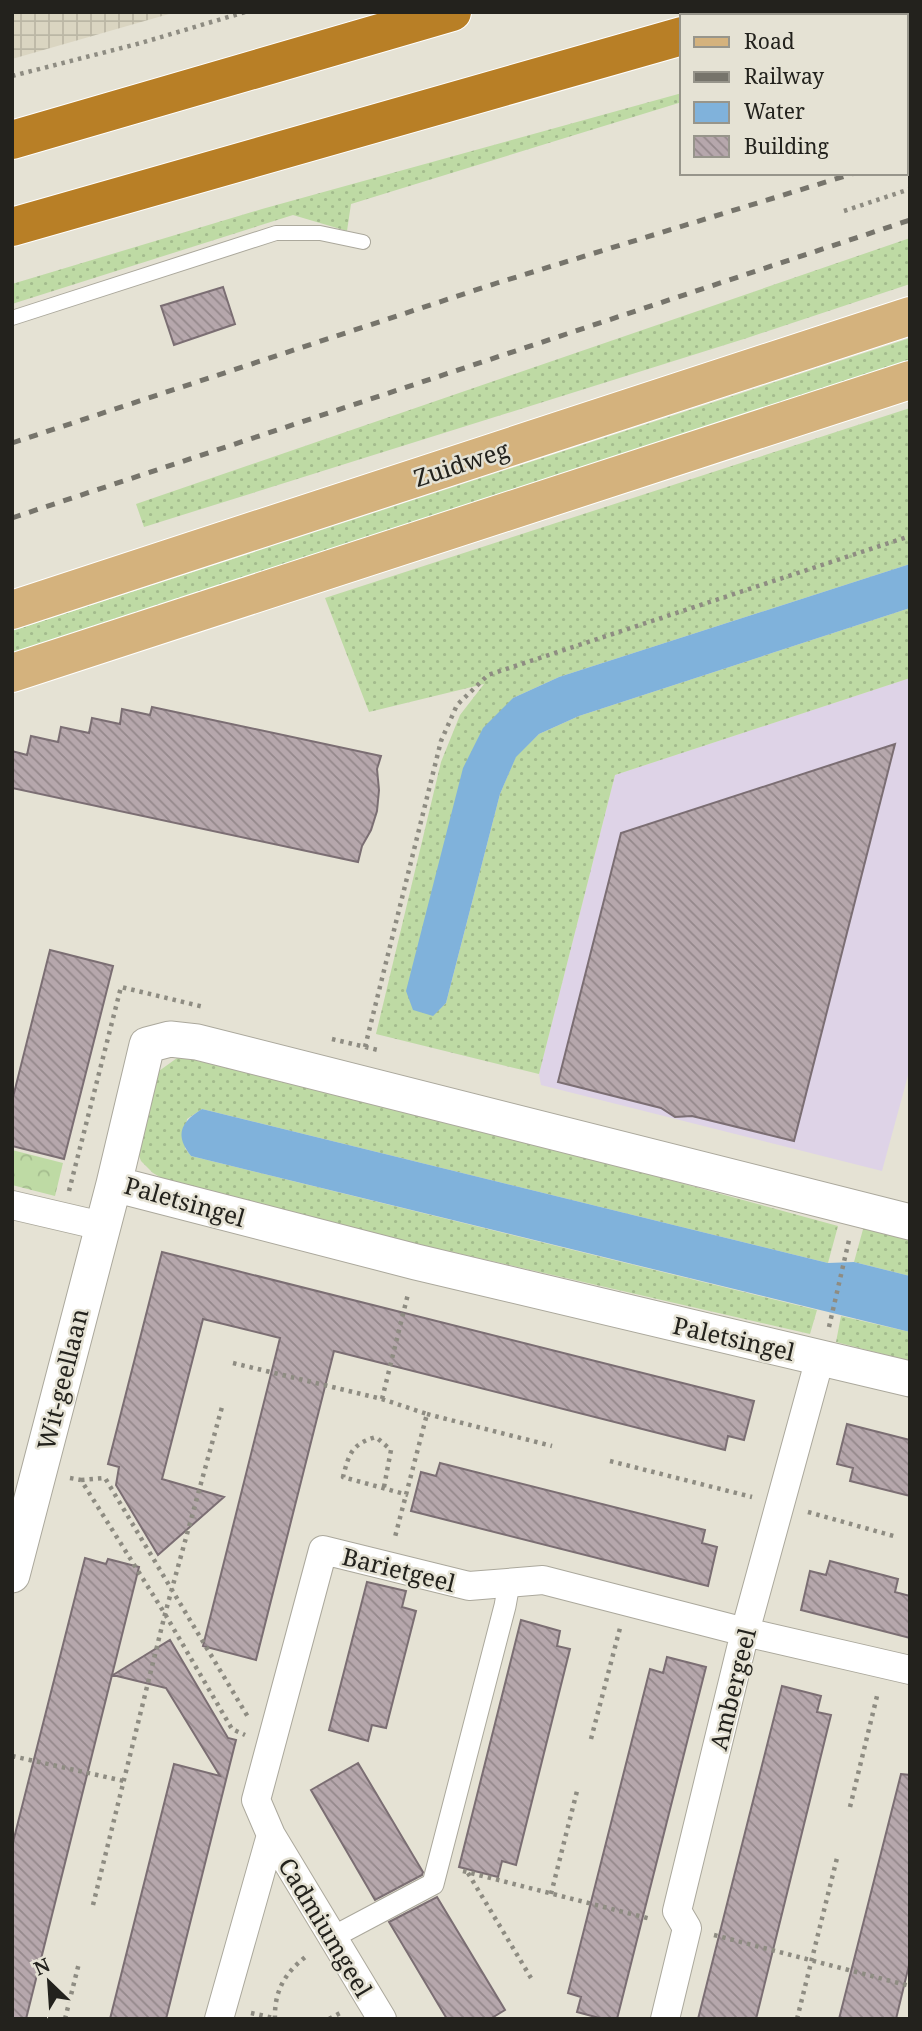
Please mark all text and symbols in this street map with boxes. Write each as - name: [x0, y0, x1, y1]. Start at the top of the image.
- legend: [680, 14, 908, 175]
- text: Road: [744, 27, 795, 55]
- text: Railway: [744, 62, 824, 90]
- text: Water: [744, 97, 805, 125]
- text: Building: [744, 132, 829, 160]
- street label: Zuidweg: [409, 432, 513, 494]
- street label: Paletsingel: [121, 1168, 250, 1234]
- street label: Wit-geellaan: [28, 1305, 96, 1453]
- street label: Paletsingel: [670, 1308, 799, 1368]
- street label: Barietgeel: [339, 1539, 460, 1599]
- street label: Ambergeel: [701, 1624, 763, 1753]
- street label: Cadmiumgeel: [271, 1851, 381, 2003]
- north arrow: [14, 1947, 84, 2017]
- text: N: [30, 1952, 54, 1982]

